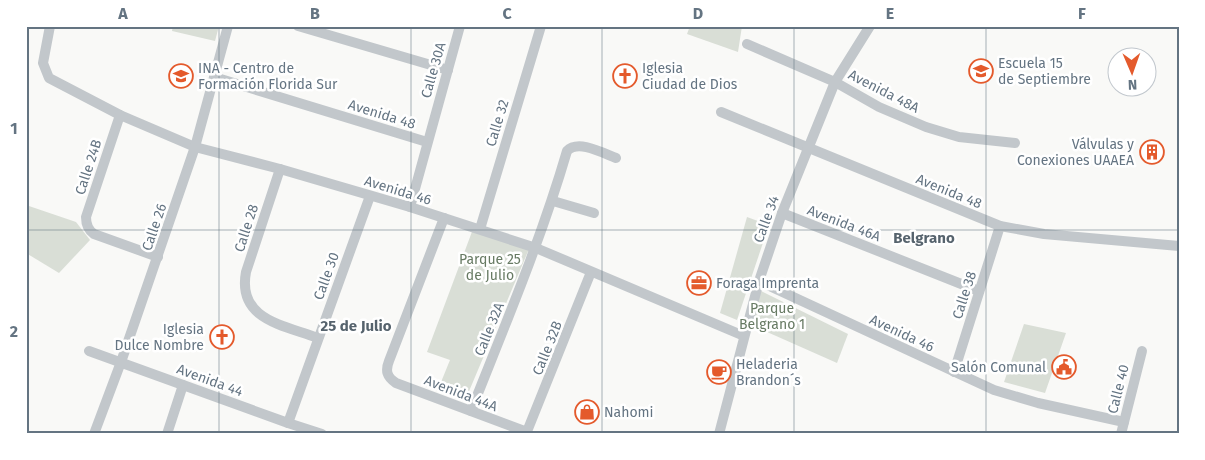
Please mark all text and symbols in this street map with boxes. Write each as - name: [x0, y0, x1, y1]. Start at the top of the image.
- text: A: [117, 4, 128, 23]
- text: B: [310, 4, 320, 23]
- text: C: [502, 4, 512, 23]
- text: D: [693, 4, 703, 23]
- text: E: [886, 4, 894, 23]
- text: F: [1078, 4, 1086, 23]
- street label: Calle 30A: [417, 40, 450, 100]
- north arrow: [1108, 48, 1158, 98]
- place label: Escuela 15 de Septiembre: [998, 55, 1091, 88]
- school or university icon: Escuela 15 de Septiembre: [968, 58, 994, 84]
- place label: INA - Centro de Formación Florida Sur: [198, 60, 338, 93]
- place label: Iglesia Ciudad de Dios: [642, 60, 738, 93]
- school or university icon: INA - Centro de Formación Florida Sur: [168, 63, 194, 89]
- church icon: Iglesia Ciudad de Dios: [612, 63, 638, 89]
- street label: Avenida 48A: [845, 66, 922, 117]
- text: N: [1127, 76, 1137, 93]
- street label: Avenida 48: [346, 96, 418, 133]
- street label: Calle 32: [482, 97, 513, 149]
- text: 1: [10, 119, 18, 138]
- place label: Válvulas y Conexiones UAAEA: [1017, 136, 1134, 169]
- street label: Calle 24B: [72, 137, 105, 197]
- building icon: Válvulas y Conexiones UAAEA: [1139, 139, 1165, 165]
- street label: Avenida 48: [913, 171, 984, 212]
- street label: Avenida 46: [362, 172, 433, 209]
- street label: Calle 34: [750, 193, 783, 245]
- street label: Calle 26: [138, 201, 170, 253]
- street label: Calle 28: [231, 202, 262, 254]
- street label: Avenida 46A: [805, 202, 883, 245]
- district label: Belgrano: [893, 229, 955, 247]
- street label: Calle 30: [310, 250, 343, 302]
- park label: Parque 25 de Julio: [459, 251, 521, 284]
- street label: Calle 38: [949, 269, 980, 321]
- office icon: Foraga Imprenta: [686, 270, 712, 296]
- place label: Foraga Imprenta: [716, 275, 819, 292]
- street label: Calle 32A: [471, 300, 508, 359]
- park label: Parque Belgrano 1: [739, 300, 805, 333]
- street label: Avenida 46: [867, 311, 937, 356]
- district label: 25 de Julio: [321, 317, 392, 335]
- street label: Calle 32B: [529, 319, 566, 378]
- place label: Iglesia Dulce Nombre: [114, 321, 204, 354]
- text: 2: [10, 322, 18, 341]
- church icon: Iglesia Dulce Nombre: [209, 324, 235, 350]
- public building icon: Salón Comunal: [1051, 354, 1077, 380]
- place label: Heladeria Brandon´s: [736, 356, 801, 389]
- cafe icon: Heladeria Brandon´s: [706, 359, 732, 385]
- place label: Salón Comunal: [951, 359, 1046, 376]
- street label: Avenida 44: [174, 361, 246, 400]
- street label: Calle 40: [1104, 363, 1133, 415]
- street label: Avenida 44A: [422, 372, 500, 415]
- shop icon: Nahomi: [574, 399, 600, 425]
- place label: Nahomi: [604, 404, 654, 421]

